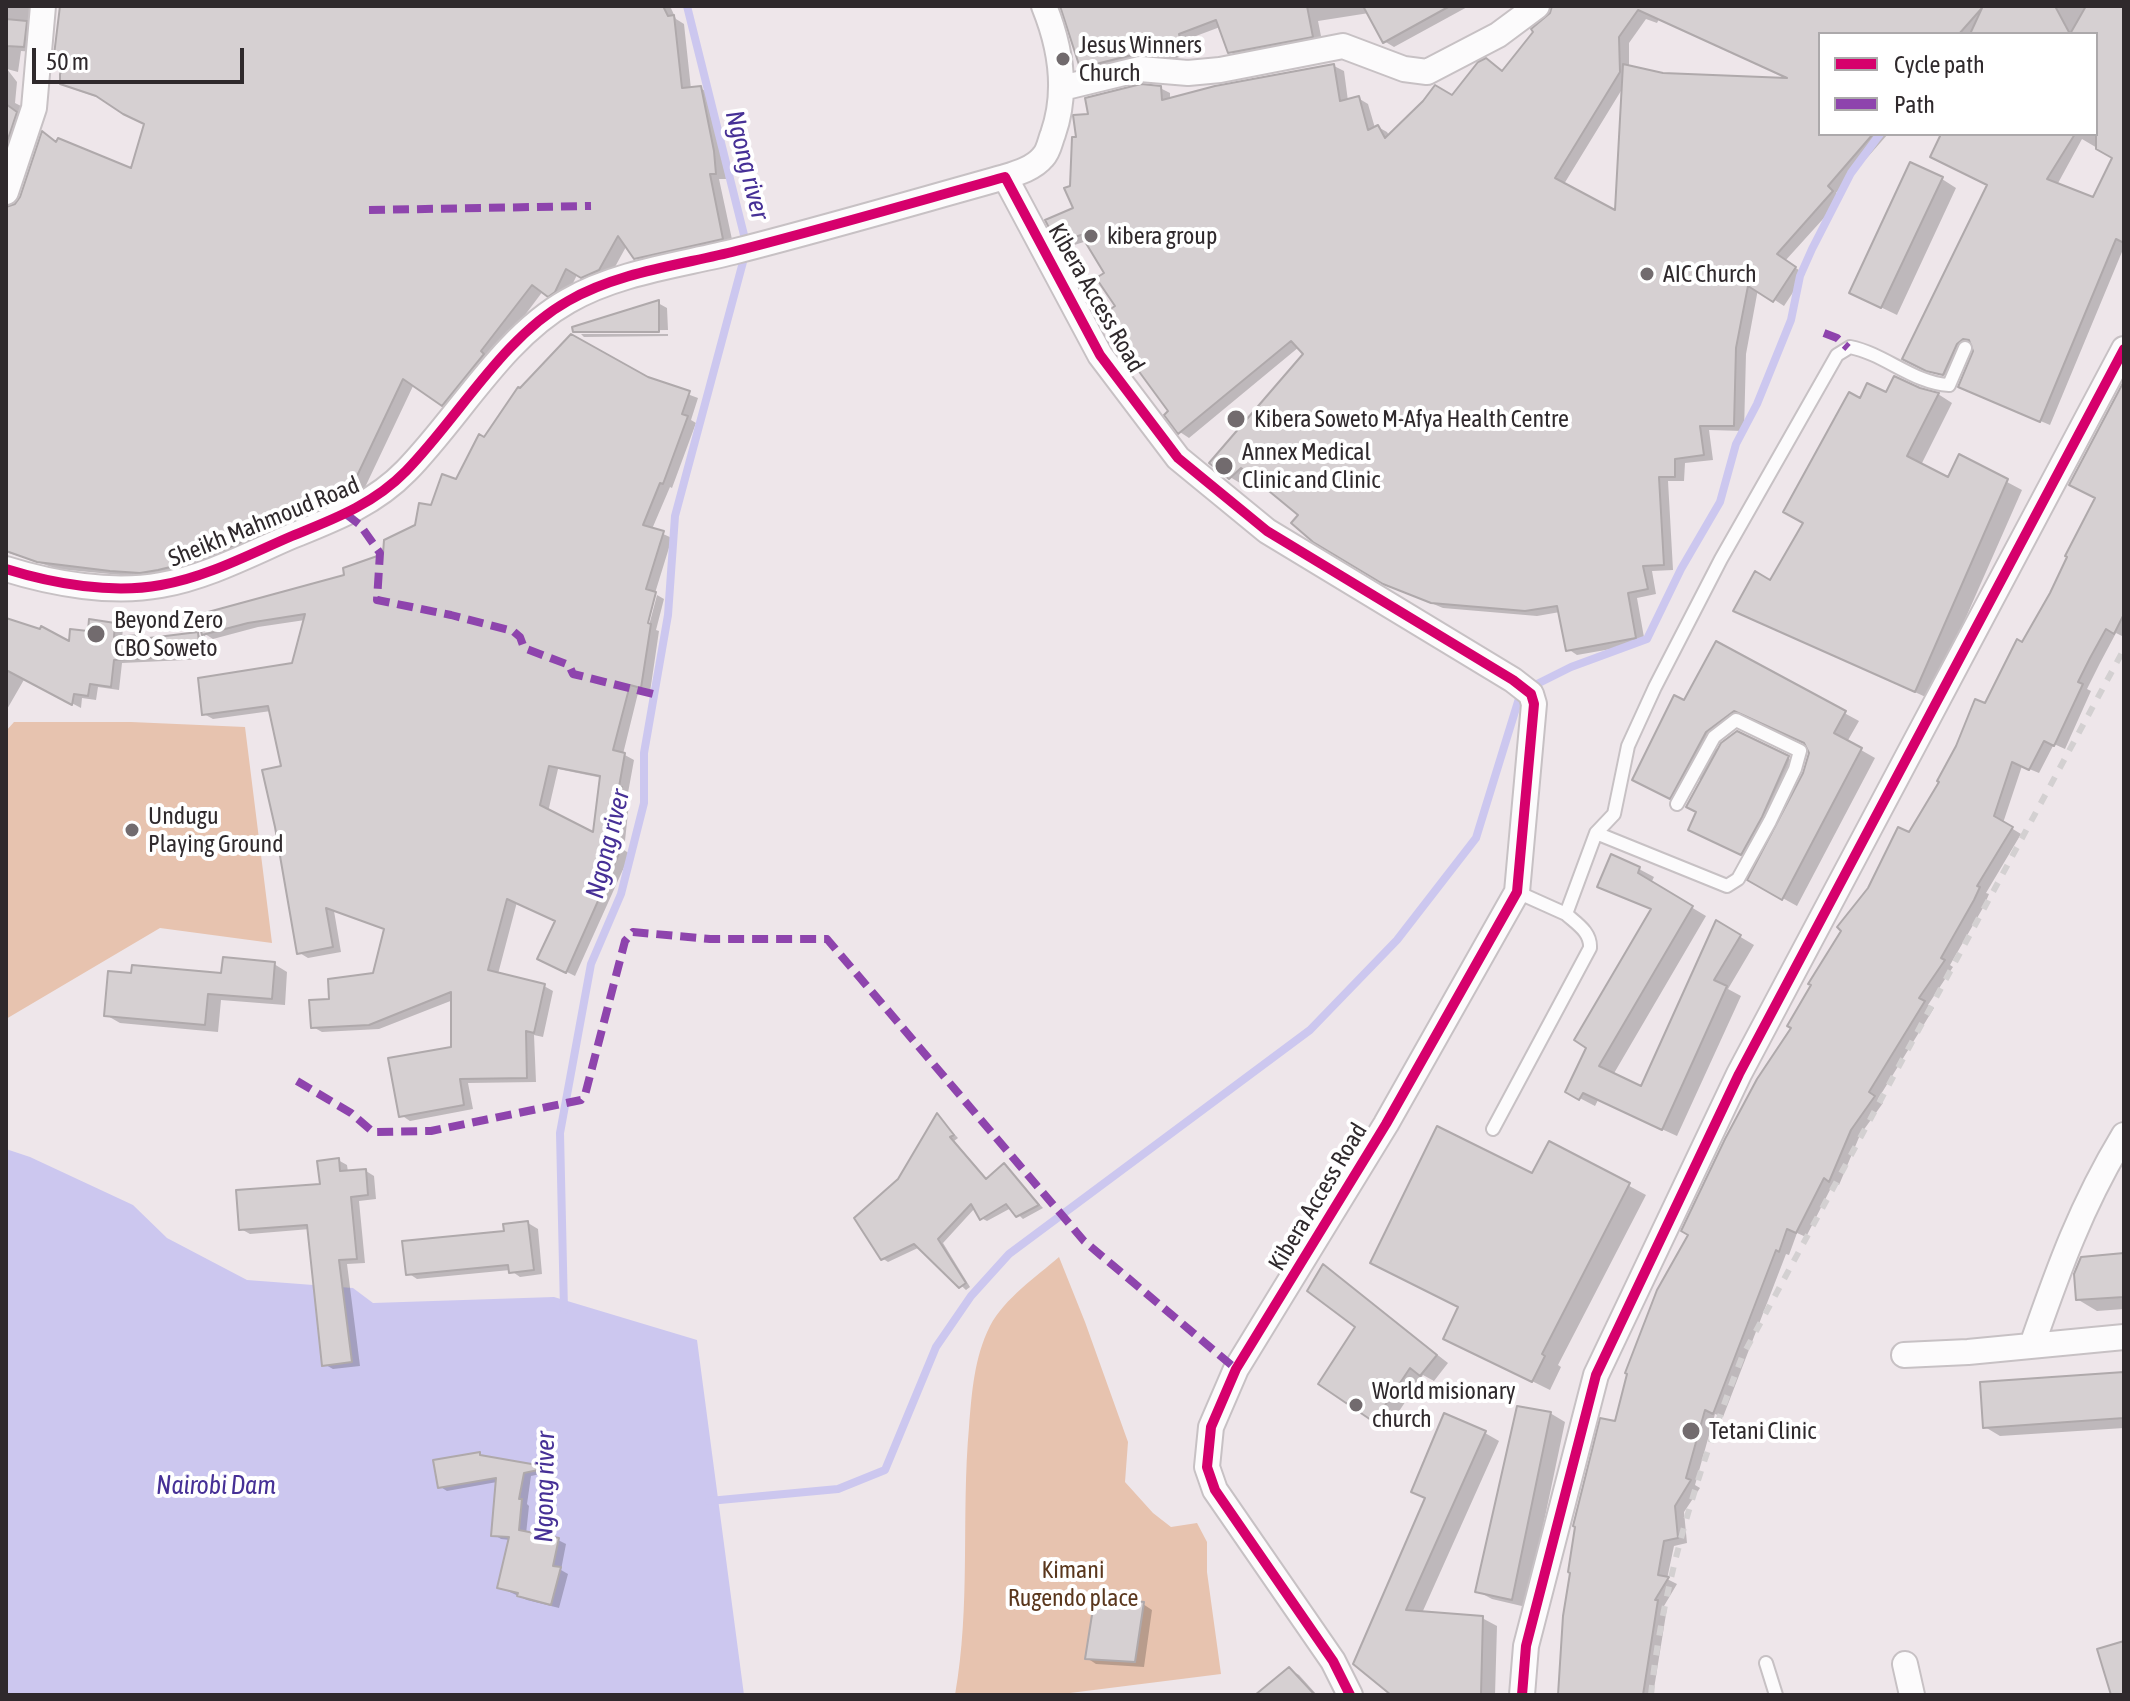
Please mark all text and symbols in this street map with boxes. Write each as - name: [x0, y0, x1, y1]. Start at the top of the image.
- place label: Jesus Winners Church: [1079, 31, 1202, 87]
- scale bar: [36, 32, 248, 82]
- legend: [1818, 32, 2098, 136]
- text: 50 m: [46, 48, 89, 75]
- marker: Jesus Winners Church: [1054, 50, 1072, 68]
- text: Cycle path: [1894, 51, 1985, 78]
- text: Path: [1894, 91, 1935, 118]
- water label: Ngong river: [718, 107, 776, 223]
- street label: Kibera Access Road: [1042, 218, 1150, 378]
- place label: kibera group: [1107, 222, 1217, 250]
- marker: kibera group: [1082, 227, 1100, 245]
- place label: AIC Church: [1663, 260, 1757, 288]
- marker: AIC Church: [1638, 265, 1656, 283]
- place label: Kibera Soweto M-Afya Health Centre: [1254, 405, 1569, 433]
- marker: Kibera Soweto M-Afya Health Centre: [1225, 408, 1247, 430]
- place label: Annex Medical Clinic and Clinic: [1242, 438, 1380, 494]
- marker: Annex Medical Clinic and Clinic: [1213, 455, 1235, 477]
- street label: Sheikh Mahmoud Road: [164, 471, 364, 573]
- place label: Beyond Zero CBO Soweto: [114, 606, 223, 662]
- marker: Beyond Zero CBO Soweto: [85, 623, 107, 645]
- water label: Ngong river: [579, 786, 637, 902]
- place label: Undugu Playing Ground: [148, 802, 284, 858]
- marker: Undugu Playing Ground: [123, 821, 141, 839]
- street label: Kibera Access Road: [1263, 1118, 1373, 1276]
- place label: World misionary church: [1372, 1377, 1516, 1433]
- marker: World misionary church: [1347, 1396, 1365, 1414]
- place label: Tetani Clinic: [1709, 1417, 1816, 1445]
- marker: Tetani Clinic: [1680, 1420, 1702, 1442]
- water label: Ngong river: [528, 1431, 562, 1543]
- water label: Nairobi Dam: [156, 1470, 276, 1502]
- park label: Kimani Rugendo place: [1008, 1556, 1138, 1612]

